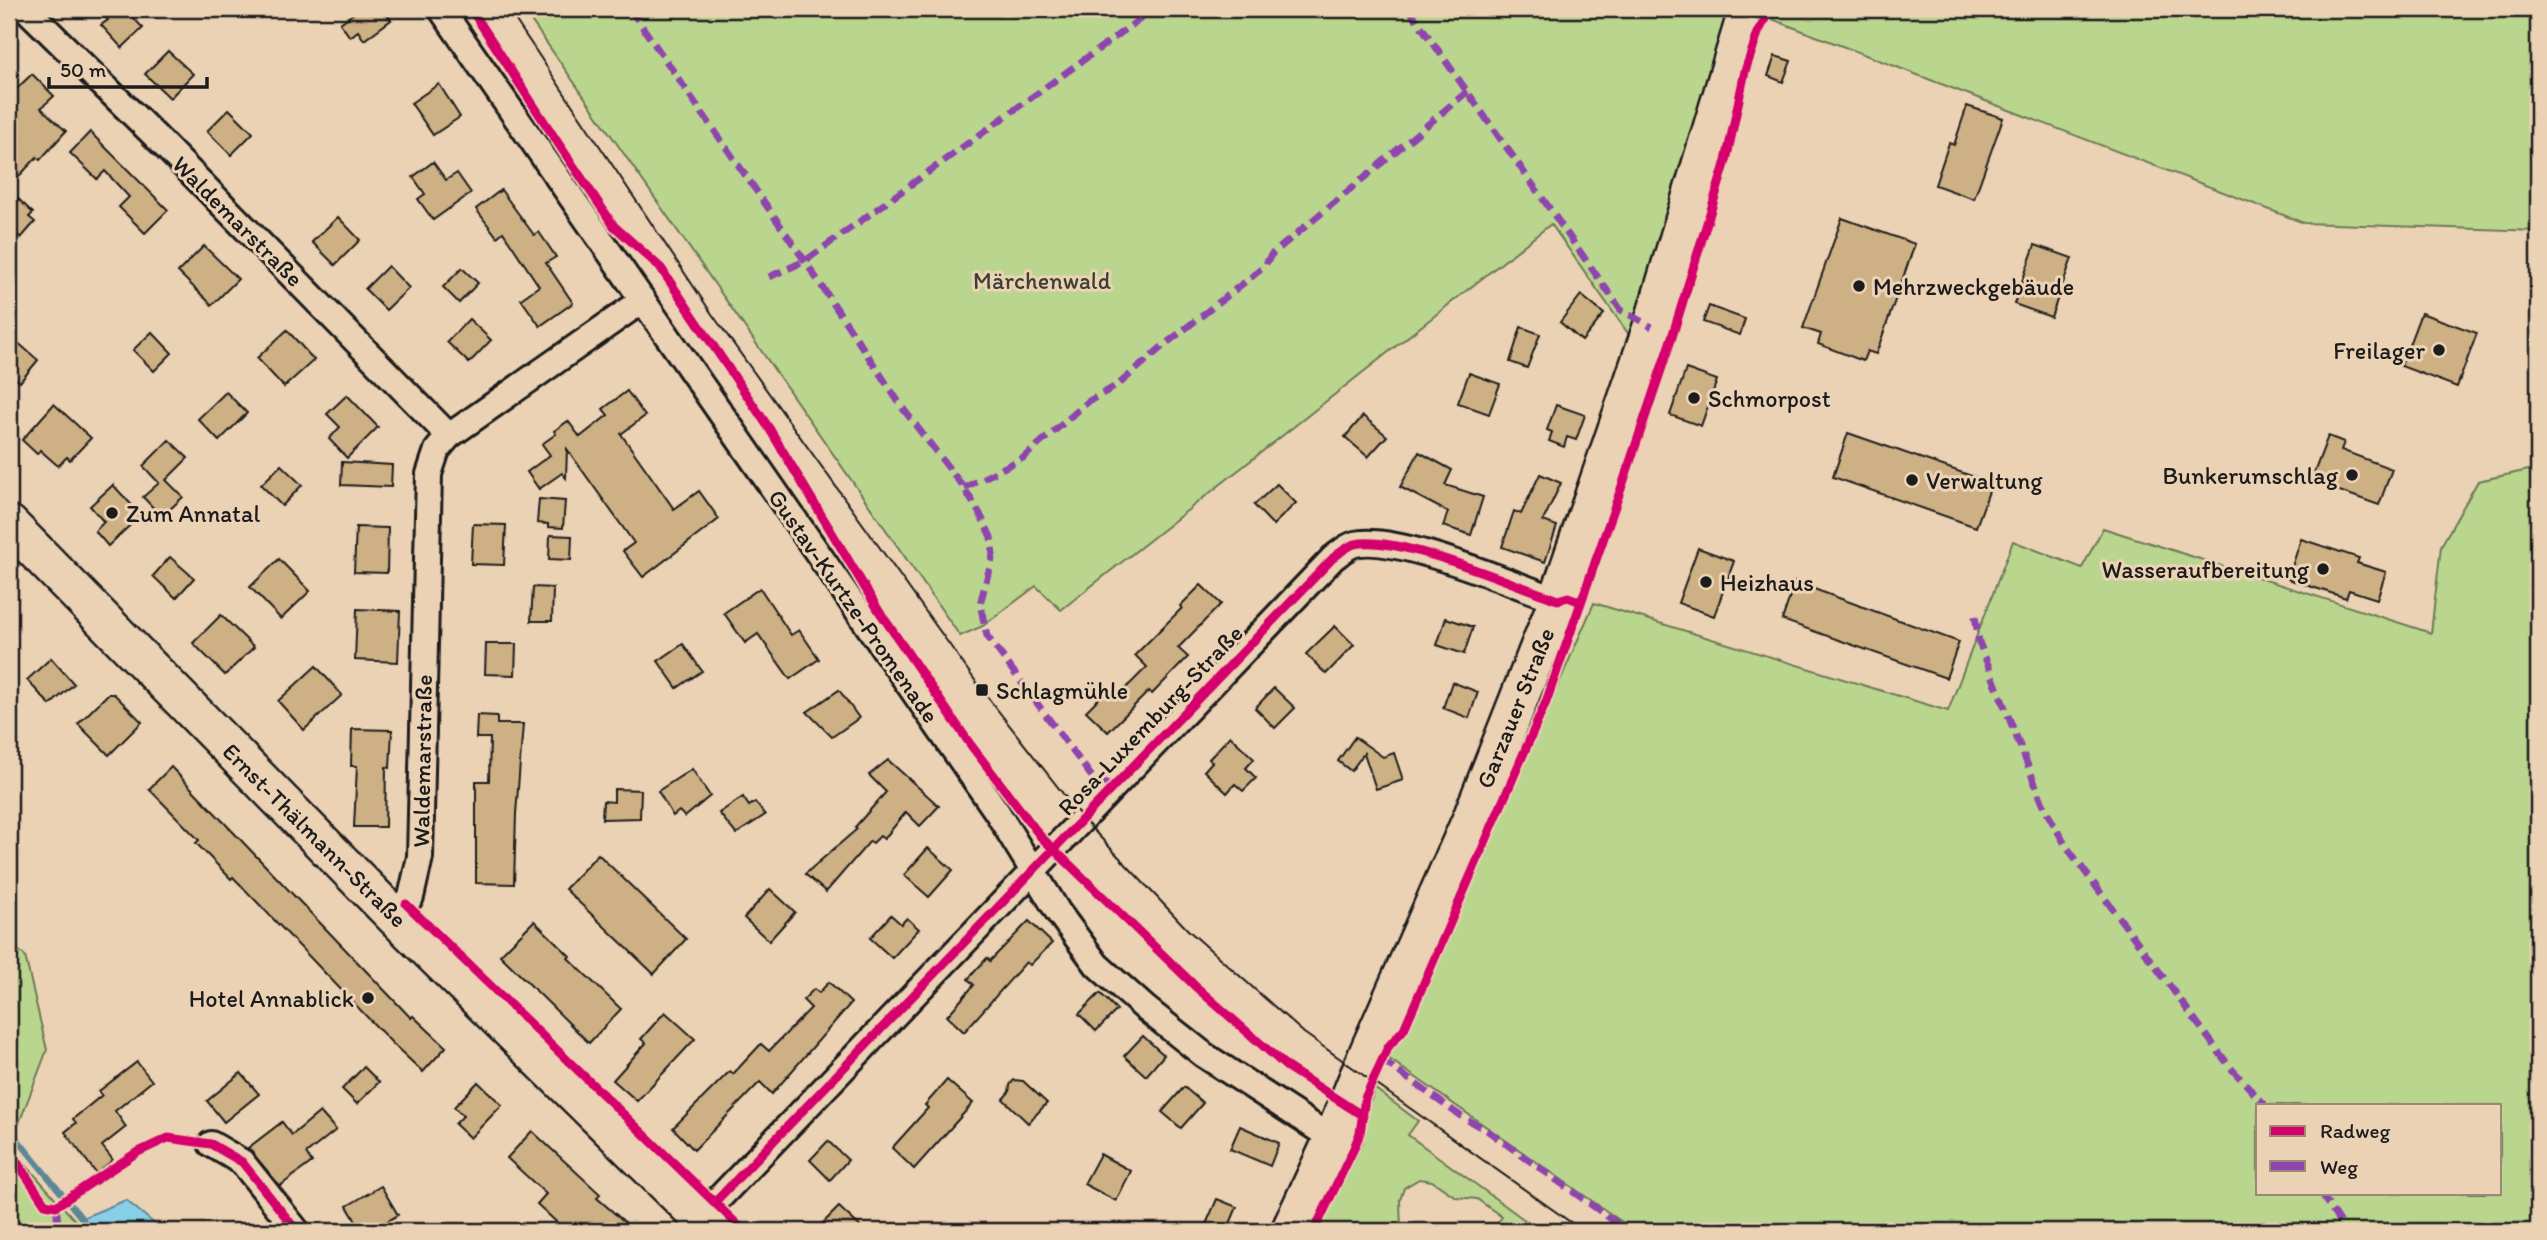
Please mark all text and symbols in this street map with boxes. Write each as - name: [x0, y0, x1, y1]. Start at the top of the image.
- scale bar: [49, 46, 206, 90]
- text: 50 m: [60, 57, 107, 82]
- street label: Waldemarstraße: [166, 149, 310, 293]
- park label: Märchenwald: [973, 266, 1111, 295]
- place label: Mehrzweckgebäude: [1873, 272, 2074, 301]
- marker: Mehrzweckgebäude: [1851, 278, 1867, 294]
- place label: Freilager: [2333, 336, 2425, 365]
- marker: Freilager: [2431, 342, 2447, 358]
- place label: Schmorpost: [1708, 384, 1831, 413]
- marker: Schmorpost: [1686, 390, 1702, 406]
- place label: Bunkerumschlag: [2163, 461, 2339, 490]
- place label: Verwaltung: [1926, 466, 2043, 495]
- marker: Bunkerumschlag: [2344, 467, 2360, 483]
- marker: Verwaltung: [1904, 472, 1920, 488]
- street label: Gustav-Kurtze-Promenade: [762, 484, 946, 728]
- place label: Zum Annatal: [126, 499, 261, 528]
- marker: Zum Annatal: [104, 505, 120, 521]
- place label: Wasseraufbereitung: [2101, 555, 2310, 584]
- marker: Wasseraufbereitung: [2315, 561, 2331, 577]
- place label: Heizhaus: [1720, 568, 1814, 597]
- marker: Heizhaus: [1698, 574, 1714, 590]
- street label: Rosa-Luxemburg-Straße: [1051, 619, 1249, 821]
- street label: Garzauer Straße: [1470, 623, 1560, 793]
- street label: Waldemarstraße: [406, 674, 438, 848]
- place label: Schlagmühle: [996, 676, 1128, 705]
- marker: Schlagmühle: [974, 682, 990, 698]
- street label: Ernst-Thälmann-Straße: [217, 737, 413, 933]
- place label: Hotel Annablick: [189, 984, 354, 1013]
- marker: Hotel Annablick: [360, 990, 376, 1006]
- legend: [2256, 1104, 2502, 1194]
- text: Radweg: [2320, 1118, 2390, 1143]
- text: Weg: [2320, 1154, 2358, 1179]

